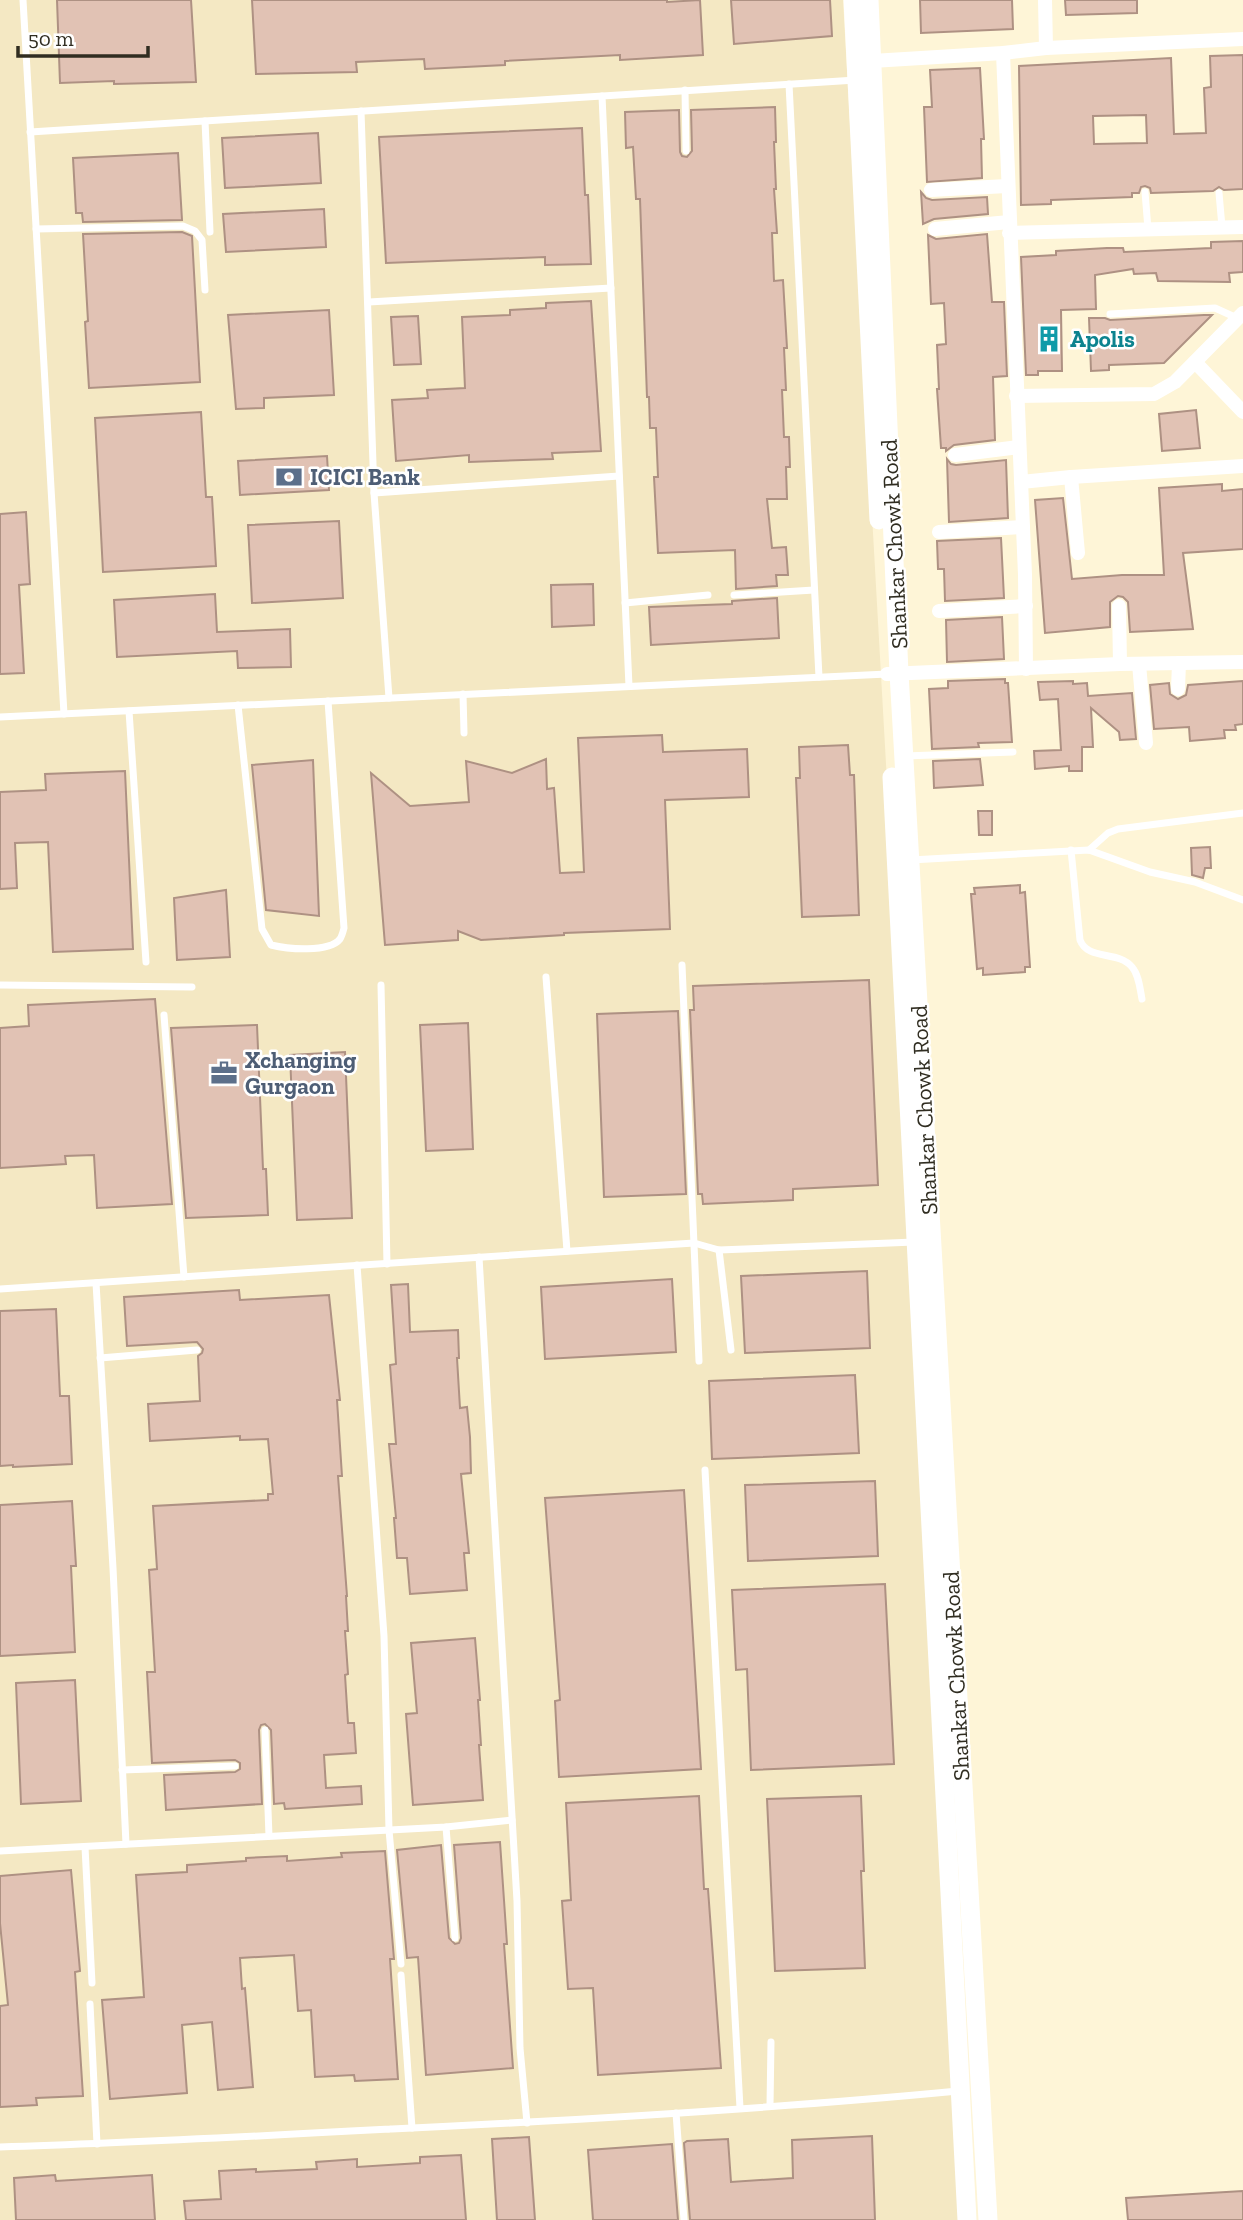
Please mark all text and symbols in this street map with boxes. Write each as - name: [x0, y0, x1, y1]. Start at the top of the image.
- scale bar: [18, 14, 147, 58]
- text: 50 m: [28, 26, 74, 51]
- building icon: Apolis: [1034, 324, 1064, 354]
- place label: Apolis: [1070, 325, 1135, 353]
- street label: Shankar Chowk Road: [874, 438, 913, 650]
- bank icon: ICICI Bank: [274, 462, 304, 492]
- place label: ICICI Bank: [310, 463, 420, 491]
- street label: Shankar Chowk Road: [904, 1004, 943, 1216]
- place label: Xchanging Gurgaon: [245, 1046, 356, 1100]
- office icon: Xchanging Gurgaon: [209, 1058, 239, 1088]
- street label: Shankar Chowk Road: [936, 1570, 975, 1782]

